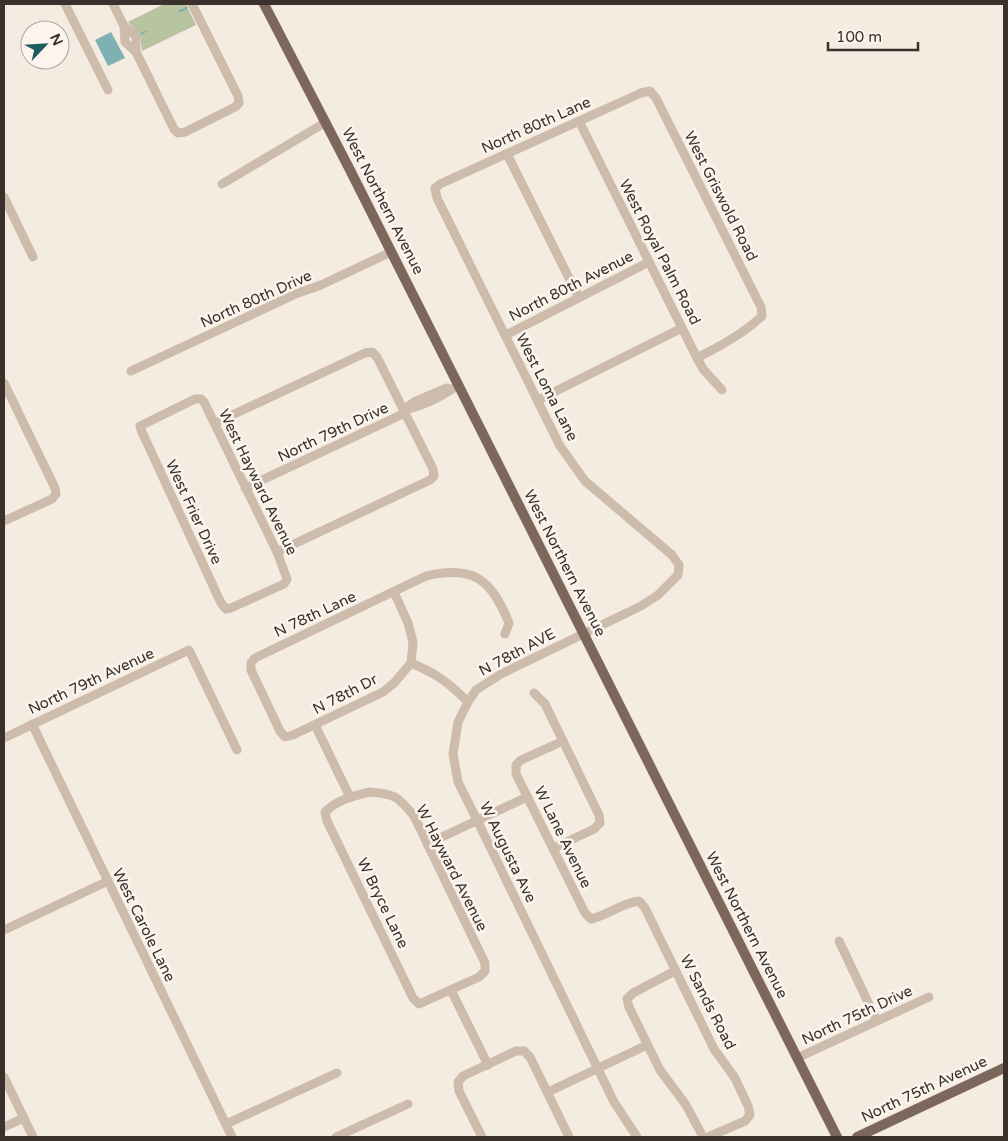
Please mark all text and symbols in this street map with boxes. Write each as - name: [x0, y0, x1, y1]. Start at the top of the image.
- north arrow: [20, 20, 70, 70]
- scale bar: [828, 20, 918, 52]
- text: 100 m: [836, 28, 882, 46]
- text: N: [46, 31, 66, 48]
- street label: North 80th Lane: [479, 93, 593, 157]
- street label: West Northern Avenue: [338, 125, 428, 277]
- street label: West Griswold Road: [680, 128, 762, 264]
- street label: West Royal Palm Road: [616, 176, 704, 328]
- street label: North 80th Avenue: [506, 247, 636, 325]
- street label: North 80th Drive: [198, 266, 314, 332]
- street label: West Loma Lane: [512, 330, 582, 444]
- street label: North 79th Drive: [275, 398, 391, 466]
- street label: West Hayward Avenue: [215, 406, 301, 558]
- street label: West Frier Drive: [162, 457, 226, 567]
- street label: West Northern Avenue: [520, 487, 610, 639]
- street label: N 78th Lane: [271, 587, 359, 641]
- street label: N 78th AVE: [476, 624, 558, 680]
- street label: North 79th Avenue: [25, 644, 157, 718]
- street label: N 78th Dr: [310, 670, 381, 718]
- street label: W Lane Avenue: [531, 783, 595, 891]
- street label: W Augusta Ave: [476, 799, 540, 905]
- street label: W Hayward Avenue: [412, 802, 492, 934]
- street label: West Northern Avenue: [702, 849, 792, 1001]
- street label: W Bryce Lane: [353, 855, 413, 951]
- street label: West Carole Lane: [109, 865, 179, 985]
- street label: W Sands Road: [676, 952, 740, 1052]
- street label: North 75th Drive: [799, 981, 915, 1049]
- street label: North 75th Avenue: [858, 1052, 990, 1126]

